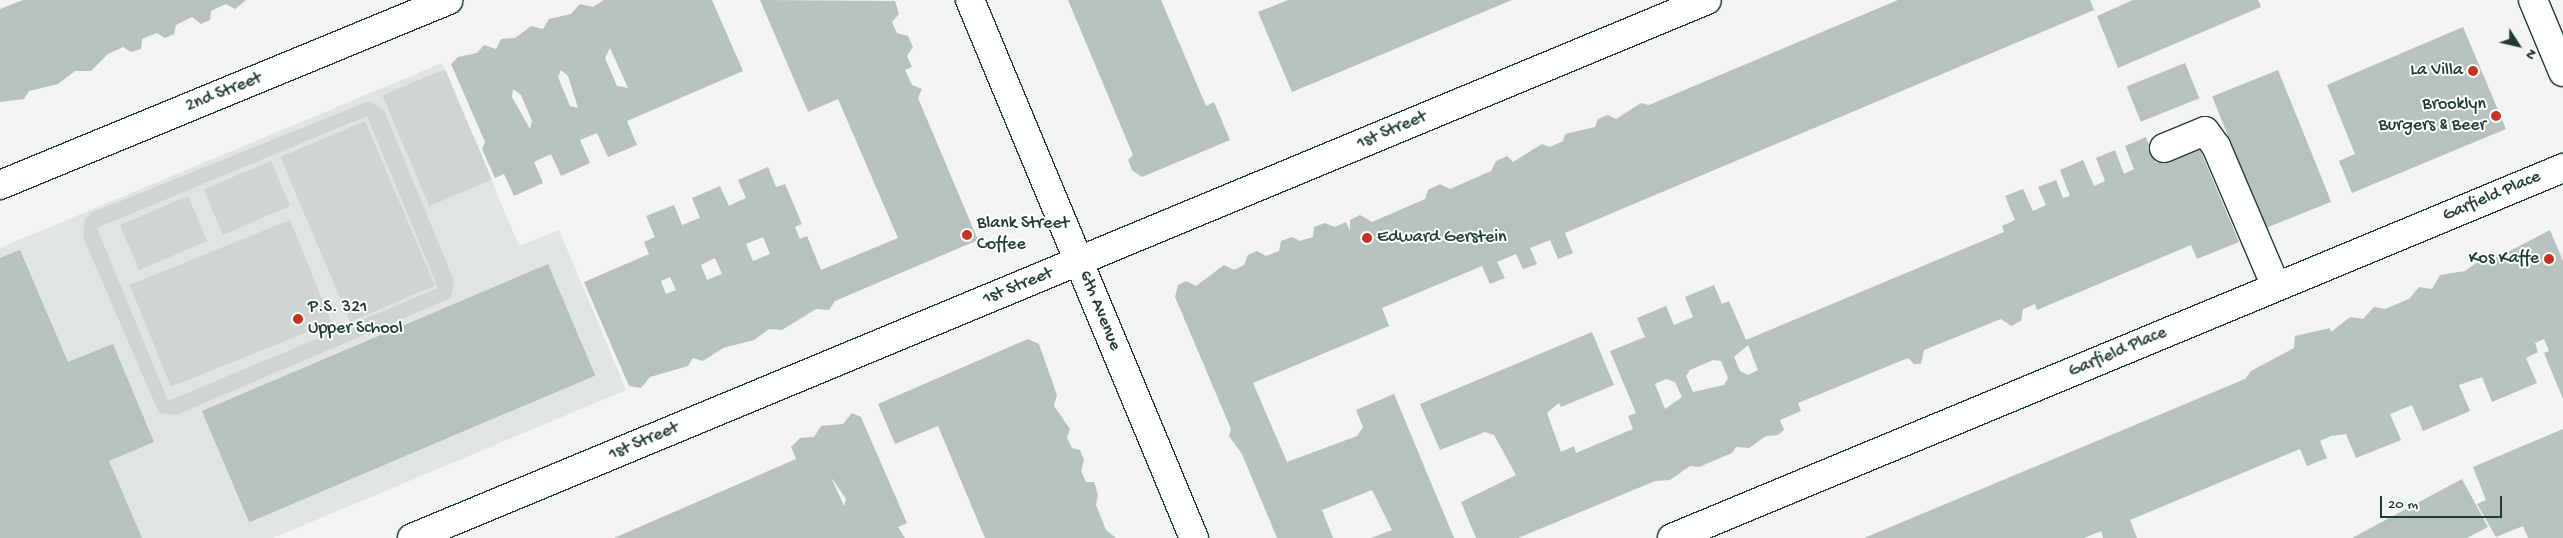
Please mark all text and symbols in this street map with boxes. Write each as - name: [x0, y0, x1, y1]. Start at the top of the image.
- north arrow: [2493, 20, 2543, 70]
- text: N: [2521, 45, 2540, 63]
- place label: La Villa: [2410, 60, 2463, 82]
- marker: La Villa: [2467, 65, 2479, 77]
- street label: 2nd Street: [183, 68, 265, 118]
- place label: Brooklyn Burgers & Beer: [2378, 95, 2486, 138]
- street label: 1st Street: [1354, 107, 1430, 155]
- marker: Brooklyn Burgers & Beer: [2490, 110, 2502, 122]
- street label: Garfield Place: [2440, 167, 2544, 227]
- place label: Blank Street Coffee: [977, 214, 1069, 256]
- place label: Edward Gerstein: [1377, 227, 1507, 249]
- marker: Blank Street Coffee: [961, 229, 973, 241]
- marker: Edward Gerstein: [1361, 232, 1373, 244]
- place label: Kos Kaffe: [2469, 248, 2539, 270]
- marker: Kos Kaffe: [2543, 253, 2555, 265]
- street label: 1st Street: [980, 263, 1056, 311]
- street label: 6th Avenue: [1073, 268, 1125, 354]
- place label: P.S. 321 Upper School: [308, 298, 403, 340]
- marker: P.S. 321 Upper School: [292, 313, 304, 325]
- street label: Garfield Place: [2066, 323, 2170, 383]
- street label: 1st Street: [606, 418, 682, 466]
- scale bar: [2383, 486, 2506, 518]
- text: 20 m: [2388, 496, 2418, 514]

